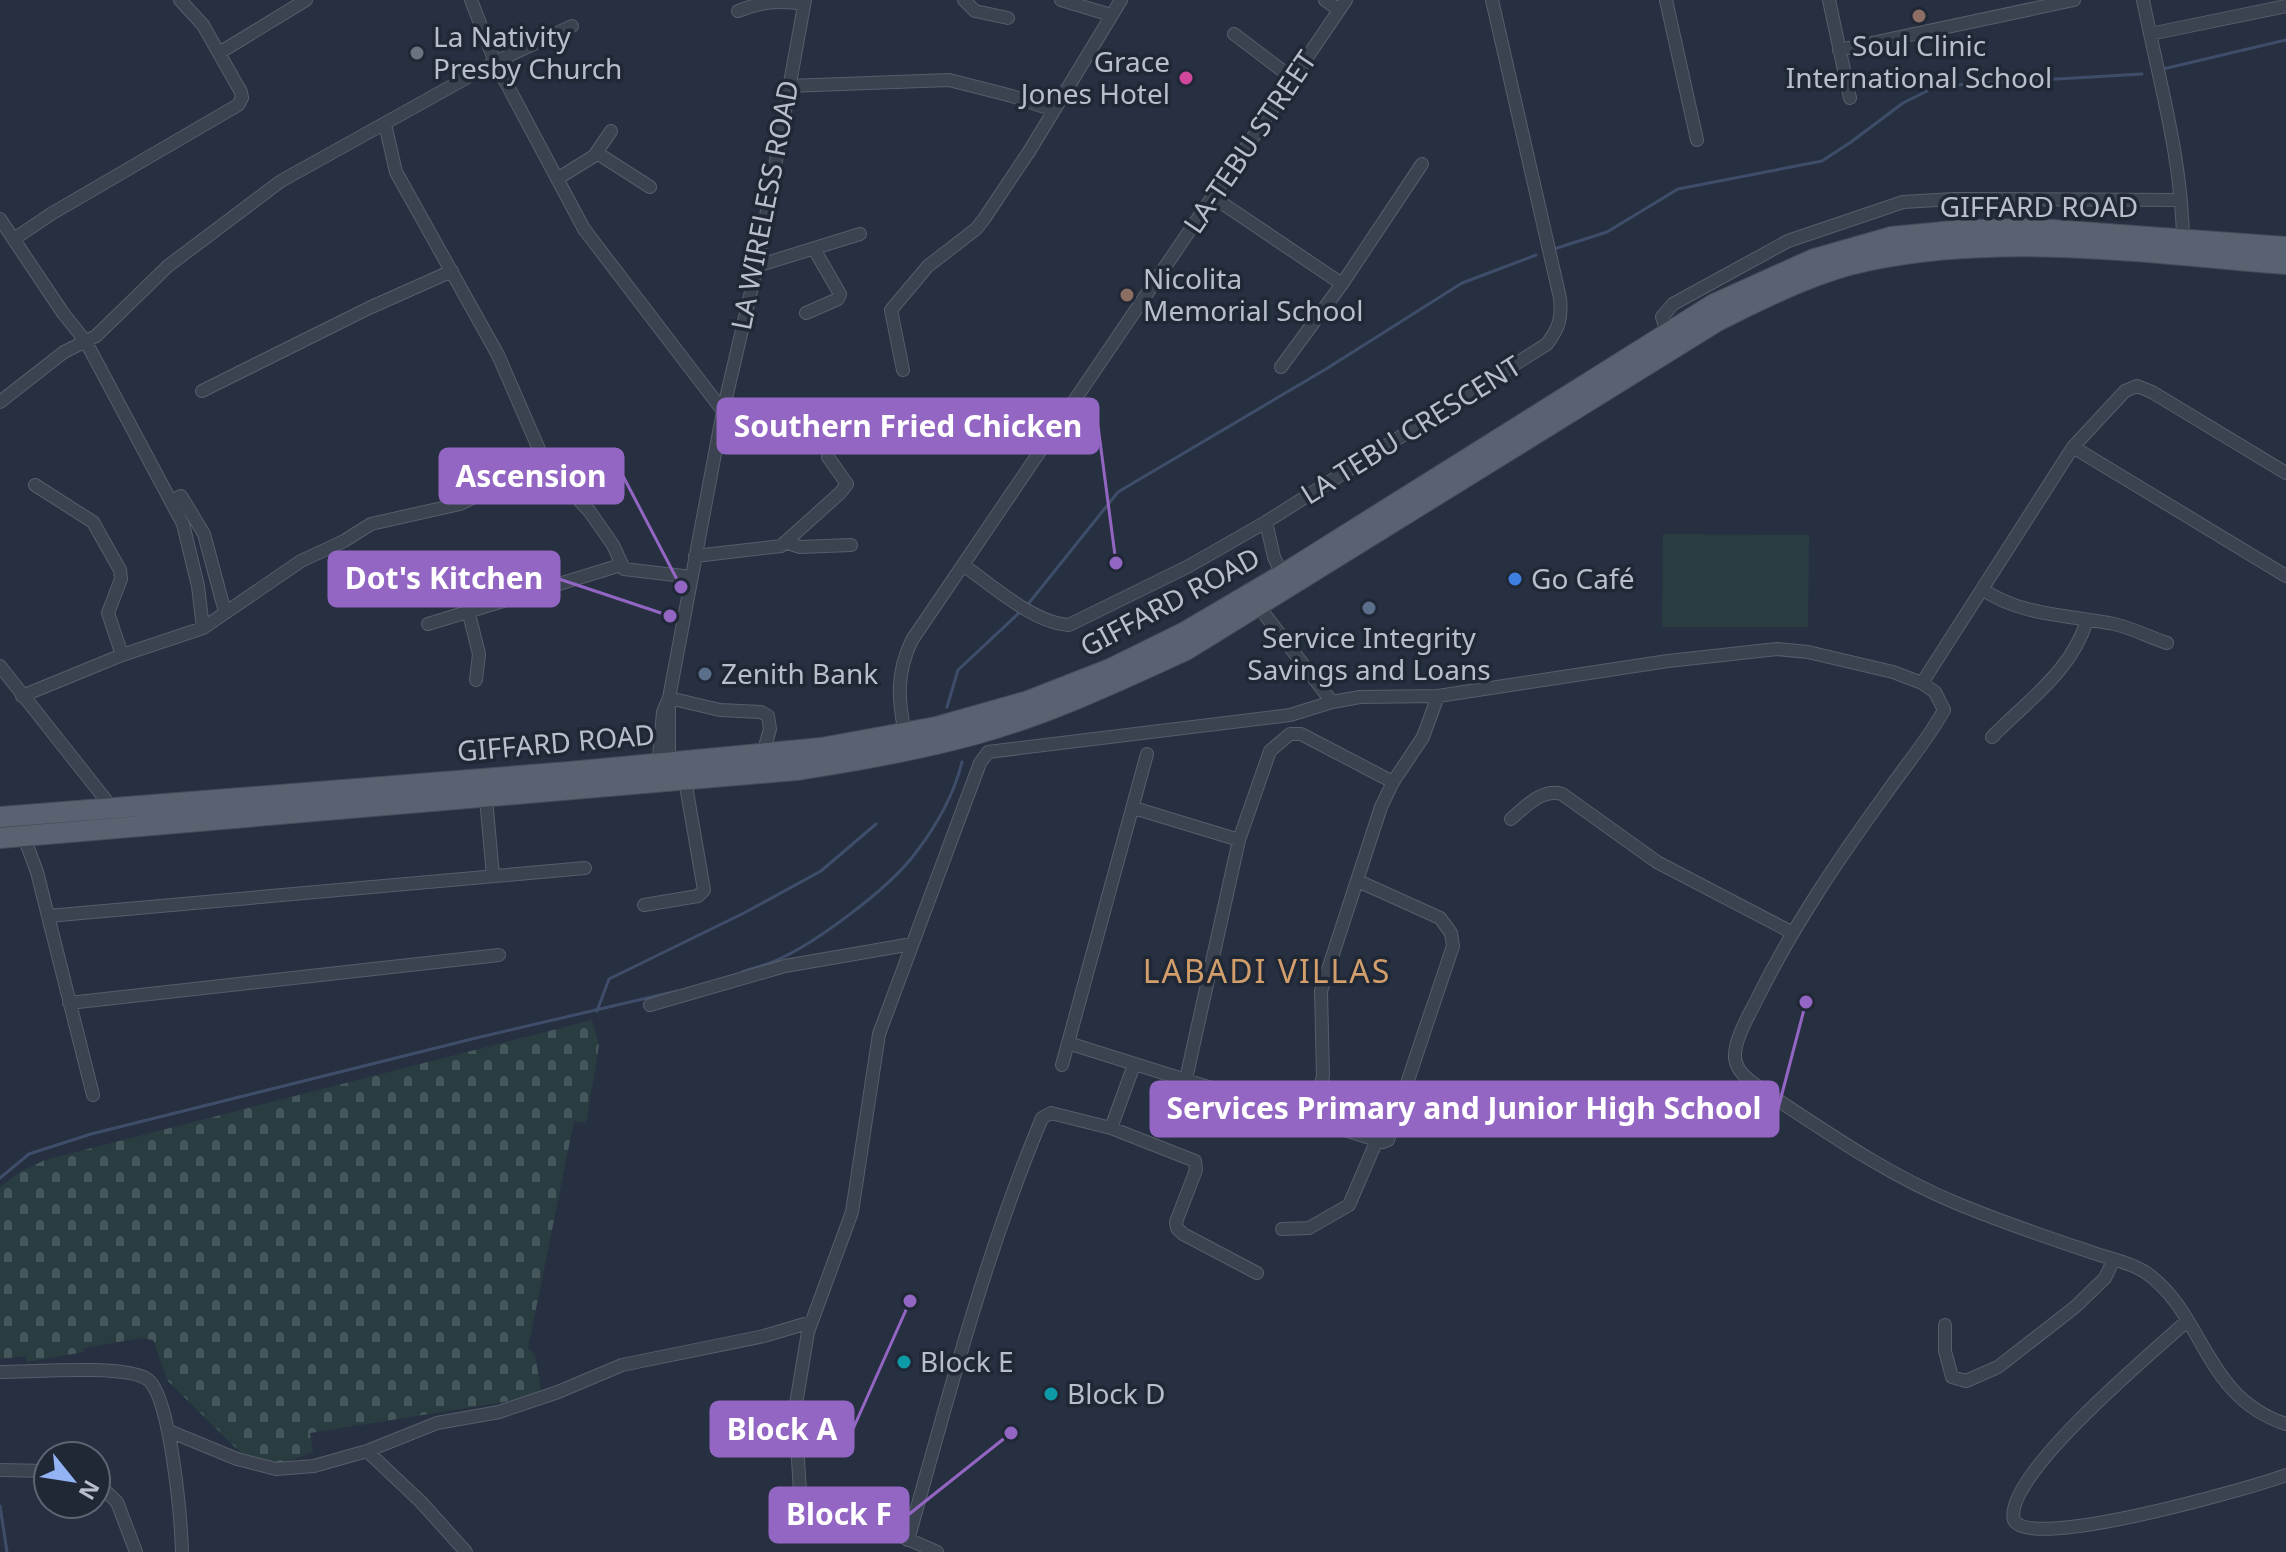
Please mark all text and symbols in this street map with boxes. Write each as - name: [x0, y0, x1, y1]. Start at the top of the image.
- marker: Soul Clinic International School: [1910, 7, 1928, 25]
- place label: La Nativity Presby Church: [433, 17, 622, 87]
- place label: Soul Clinic International School: [1786, 26, 2052, 96]
- place label: Grace Jones Hotel: [1018, 42, 1170, 112]
- street label: LA-TEBU STREET: [1174, 42, 1325, 240]
- marker: La Nativity Presby Church: [408, 44, 426, 62]
- marker: Grace Jones Hotel: [1177, 69, 1195, 87]
- street label: LA WIRELESS ROAD: [721, 77, 807, 333]
- street label: GIFFARD ROAD: [1940, 187, 2138, 225]
- place label: Nicolita Memorial School: [1143, 259, 1364, 329]
- marker: Nicolita Memorial School: [1118, 286, 1136, 304]
- street label: LA TEBU CRESCENT: [1293, 346, 1528, 512]
- callout: Southern Fried Chicken: [718, 399, 1098, 453]
- text: Southern Fried Chicken: [734, 405, 1082, 446]
- callout: Ascension: [440, 449, 623, 503]
- text: Ascension: [456, 455, 607, 496]
- street label: GIFFARD ROAD: [1073, 538, 1266, 664]
- callout: Dot's Kitchen: [329, 552, 559, 606]
- text: Dot's Kitchen: [345, 557, 543, 598]
- place label: Go Café: [1531, 559, 1634, 597]
- marker: Go Café: [1506, 570, 1524, 588]
- marker: Service Integrity Savings and Loans: [1360, 599, 1378, 617]
- place label: Service Integrity Savings and Loans: [1247, 618, 1491, 688]
- place label: Zenith Bank: [721, 654, 878, 692]
- marker: Zenith Bank: [696, 665, 714, 683]
- street label: GIFFARD ROAD: [455, 714, 656, 770]
- district label: LABADI VILLAS: [1143, 949, 1391, 992]
- callout: Services Primary and Junior High School: [1151, 1082, 1778, 1136]
- text: Services Primary and Junior High School: [1167, 1087, 1762, 1128]
- place label: Block E: [920, 1342, 1014, 1380]
- marker: Block E: [895, 1353, 913, 1371]
- place label: Block D: [1067, 1374, 1165, 1412]
- marker: Block D: [1042, 1385, 1060, 1403]
- callout: Block A: [711, 1402, 853, 1456]
- text: Block A: [727, 1408, 837, 1449]
- north arrow: [32, 1440, 112, 1520]
- text: N: [73, 1475, 108, 1506]
- callout: Block F: [770, 1488, 908, 1542]
- text: Block F: [786, 1493, 892, 1534]

